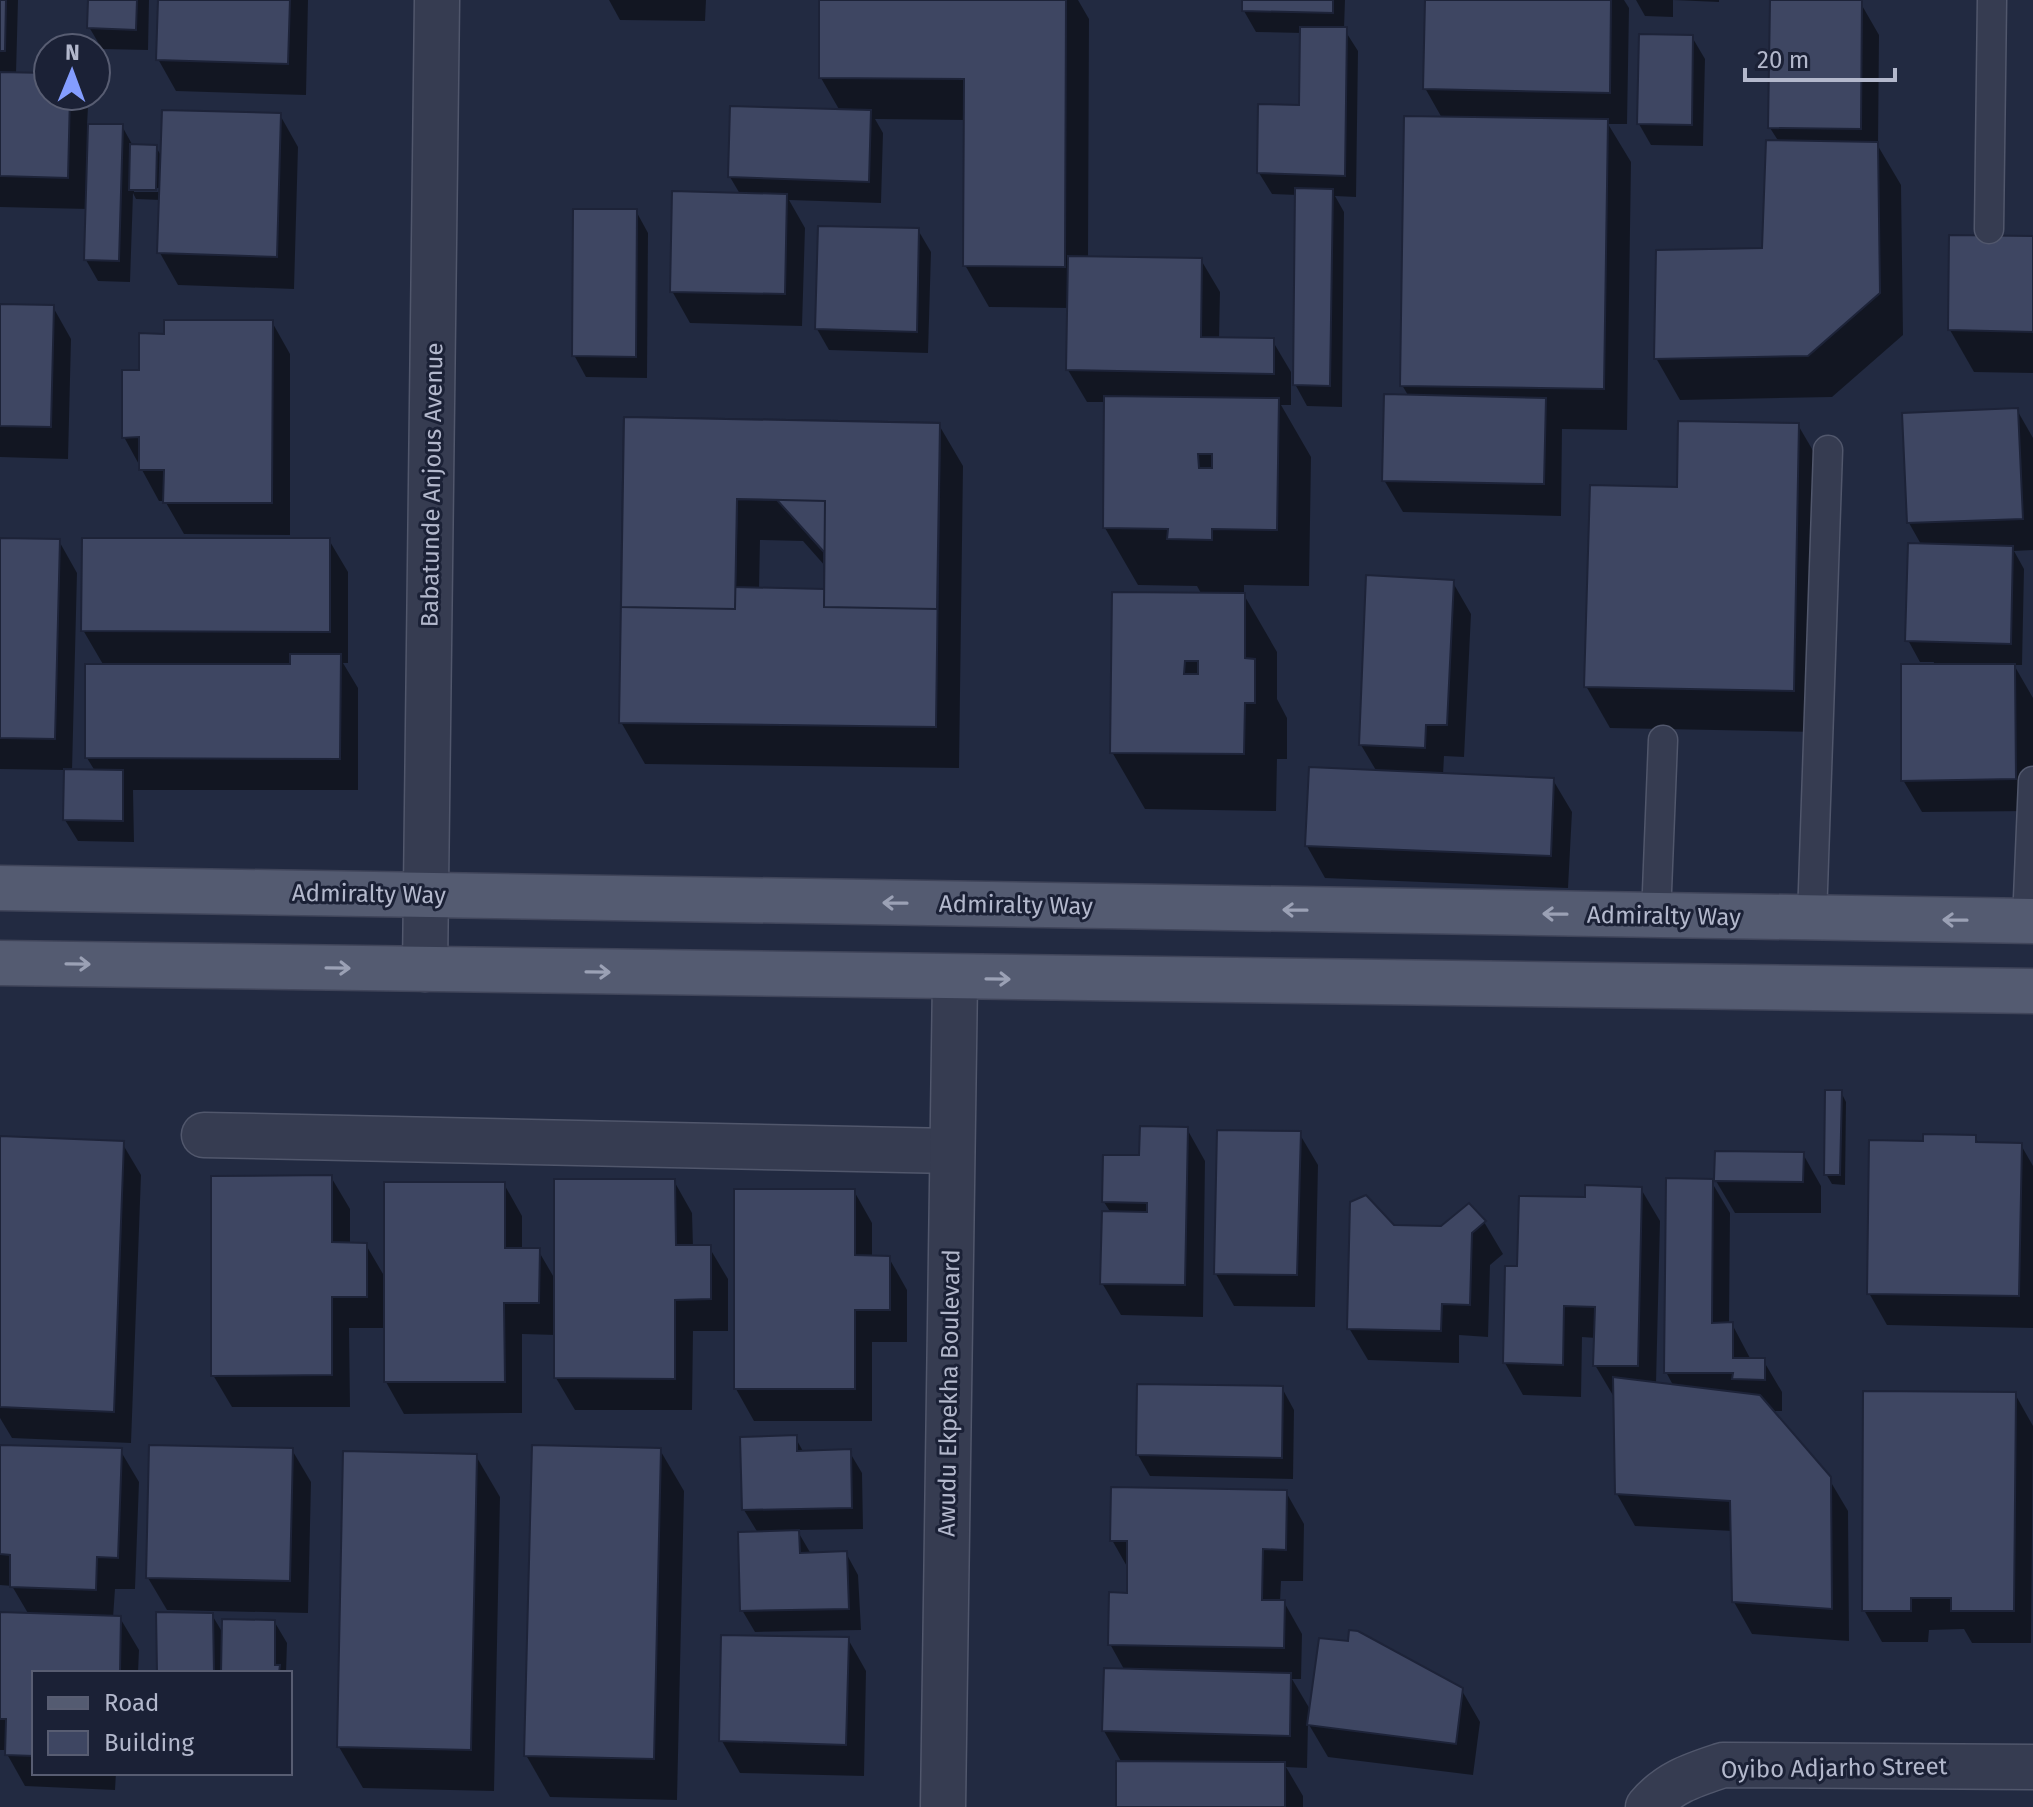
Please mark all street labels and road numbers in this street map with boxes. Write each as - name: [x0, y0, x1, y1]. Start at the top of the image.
- street label: Babatunde Anjous Avenue: [416, 342, 448, 628]
- street label: Admiralty Way: [292, 879, 446, 909]
- street label: Admiralty Way: [939, 890, 1093, 920]
- street label: Admiralty Way: [1587, 901, 1741, 931]
- street label: Awudu Ekpekha Boulevard: [932, 1249, 966, 1537]
- street label: Oyibo Adjarho Street: [1721, 1752, 1948, 1784]

